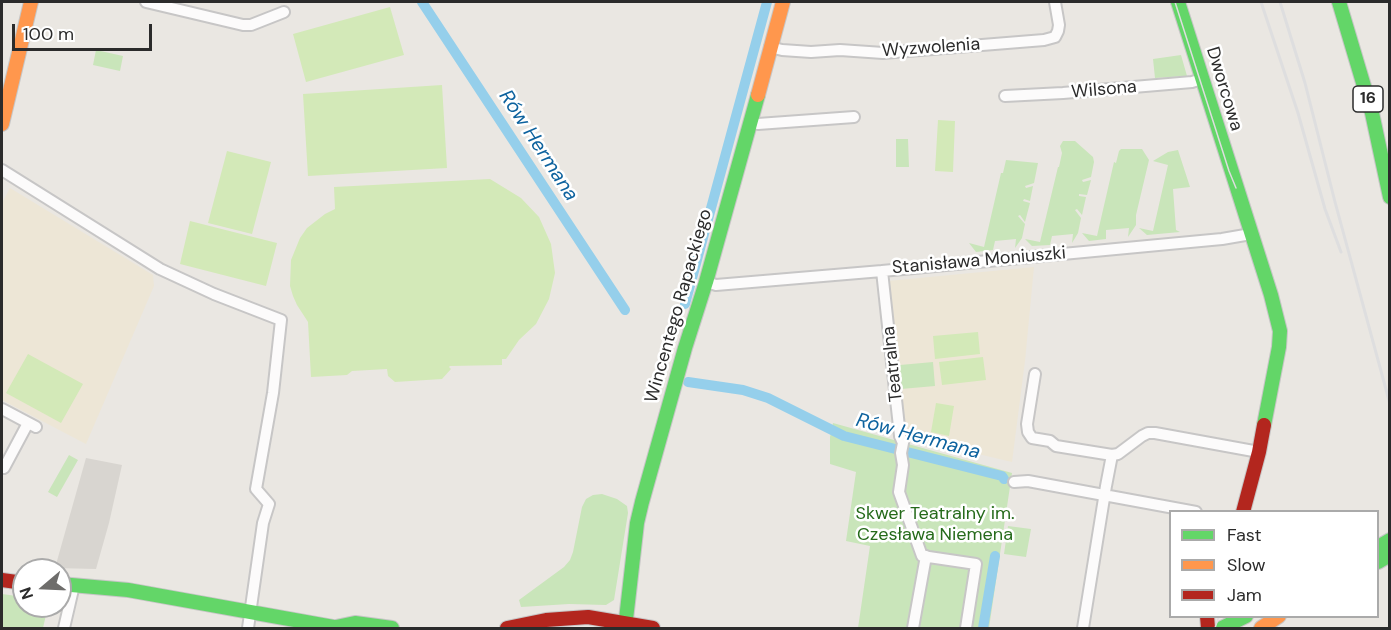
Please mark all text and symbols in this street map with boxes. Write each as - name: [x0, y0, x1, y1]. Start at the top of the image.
- scale bar: [15, 12, 154, 50]
- text: 100 m: [23, 22, 74, 46]
- street label: Wyzwolenia: [881, 34, 981, 62]
- street label: Dworcowa: [1201, 44, 1247, 134]
- street label: Wilsona: [1070, 76, 1138, 104]
- water label: Rów Hermana: [493, 86, 583, 206]
- road number: 16: [1353, 86, 1383, 112]
- street label: Wincentego Rapackiego: [641, 207, 717, 405]
- street label: Stanisława Moniuszki: [891, 243, 1067, 279]
- street label: Teatralna: [878, 325, 908, 403]
- water label: Rów Hermana: [853, 409, 983, 465]
- park label: Skwer Teatralny im. Czesława Niemena: [855, 503, 1015, 546]
- legend: [1169, 510, 1379, 618]
- text: Fast: [1227, 523, 1262, 547]
- text: Slow: [1227, 553, 1266, 577]
- north arrow: [12, 558, 72, 618]
- text: Jam: [1227, 583, 1262, 607]
- text: N: [15, 584, 38, 602]

